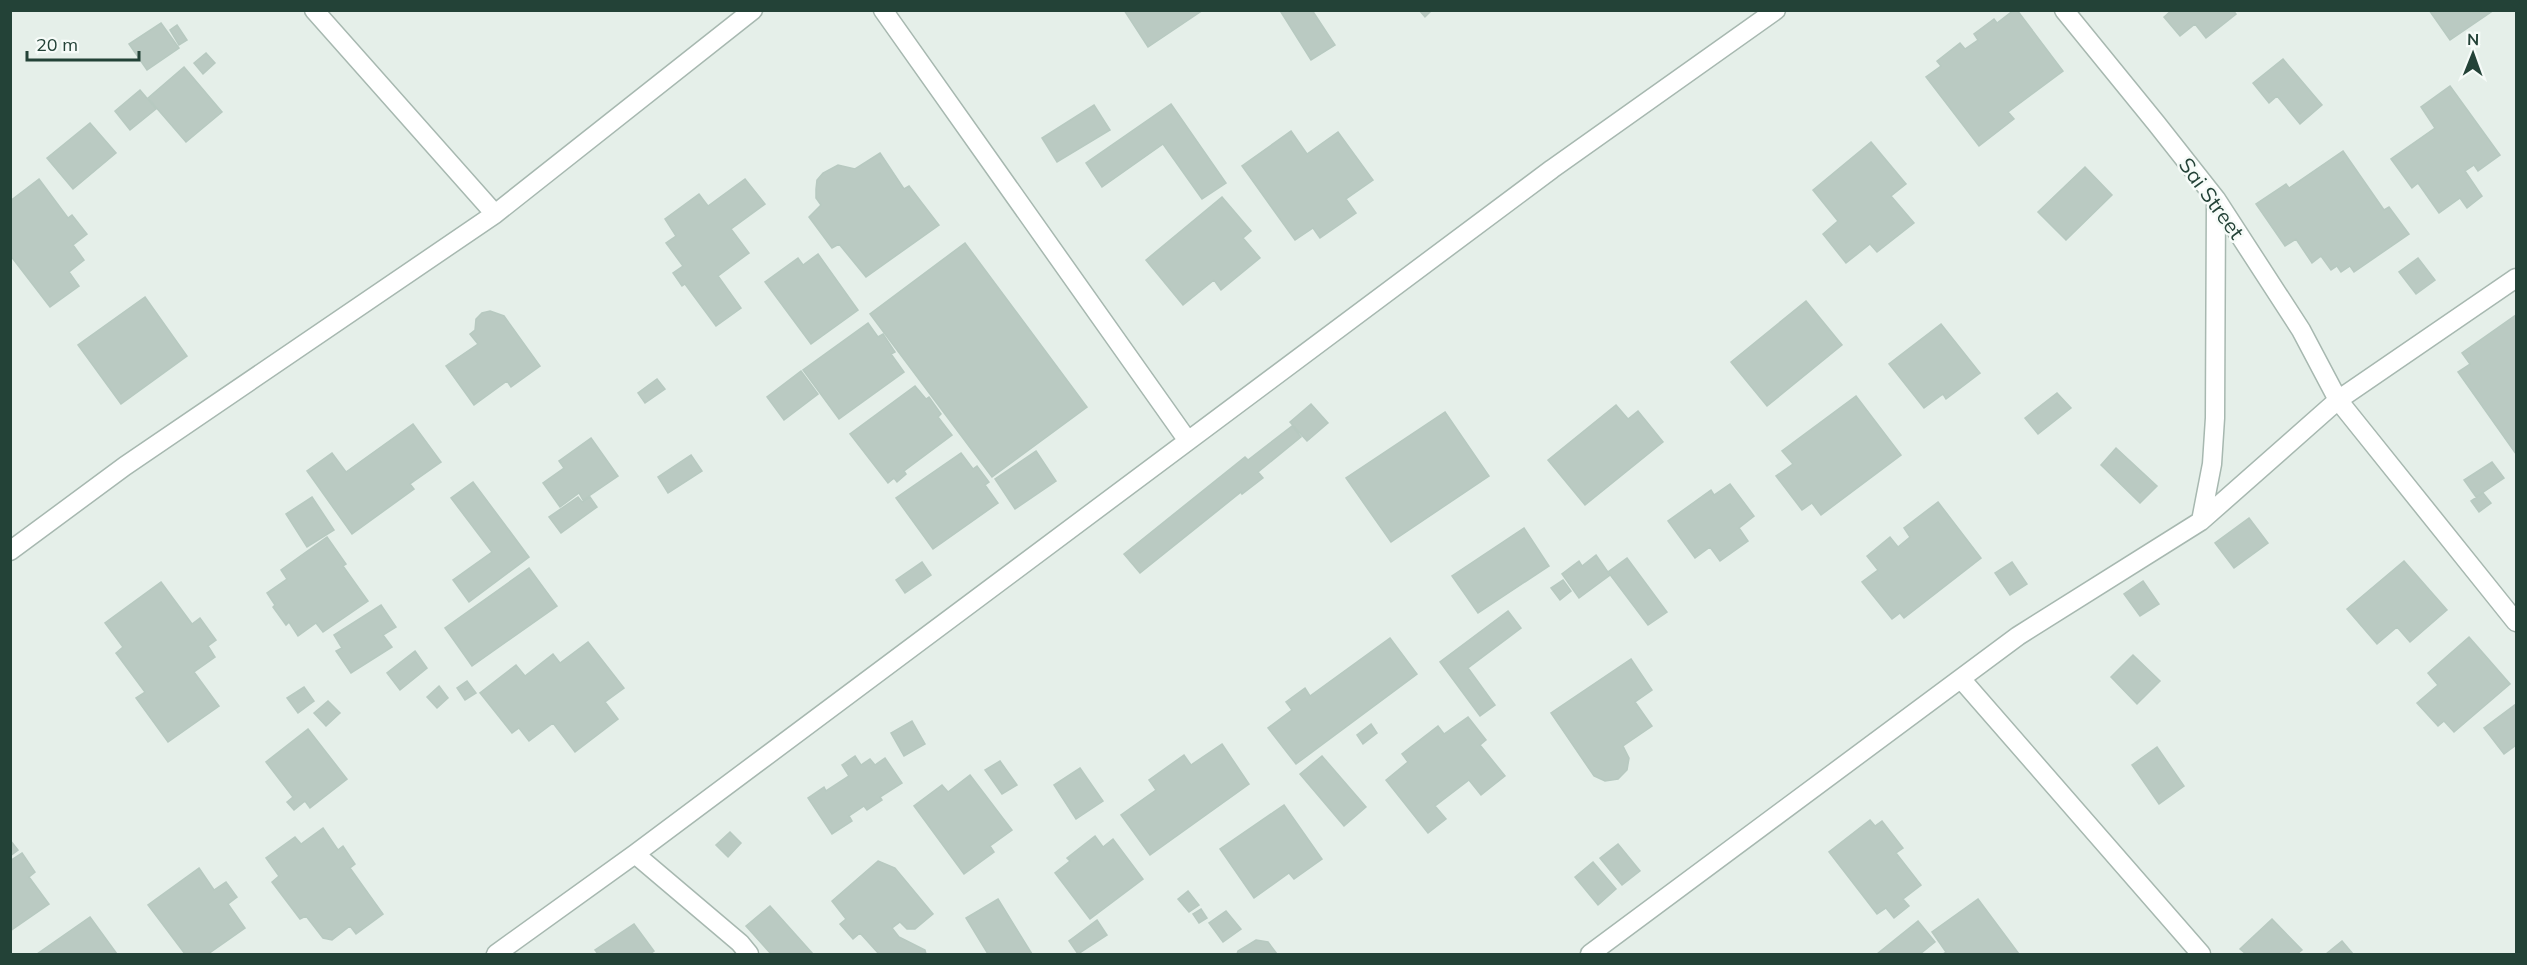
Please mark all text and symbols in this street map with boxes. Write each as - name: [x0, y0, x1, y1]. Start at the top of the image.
- scale bar: [27, 24, 140, 62]
- north arrow: [2443, 24, 2503, 84]
- text: N: [2467, 29, 2479, 49]
- text: 20 m: [36, 33, 78, 56]
- street label: Sai Street: [2174, 152, 2250, 244]

